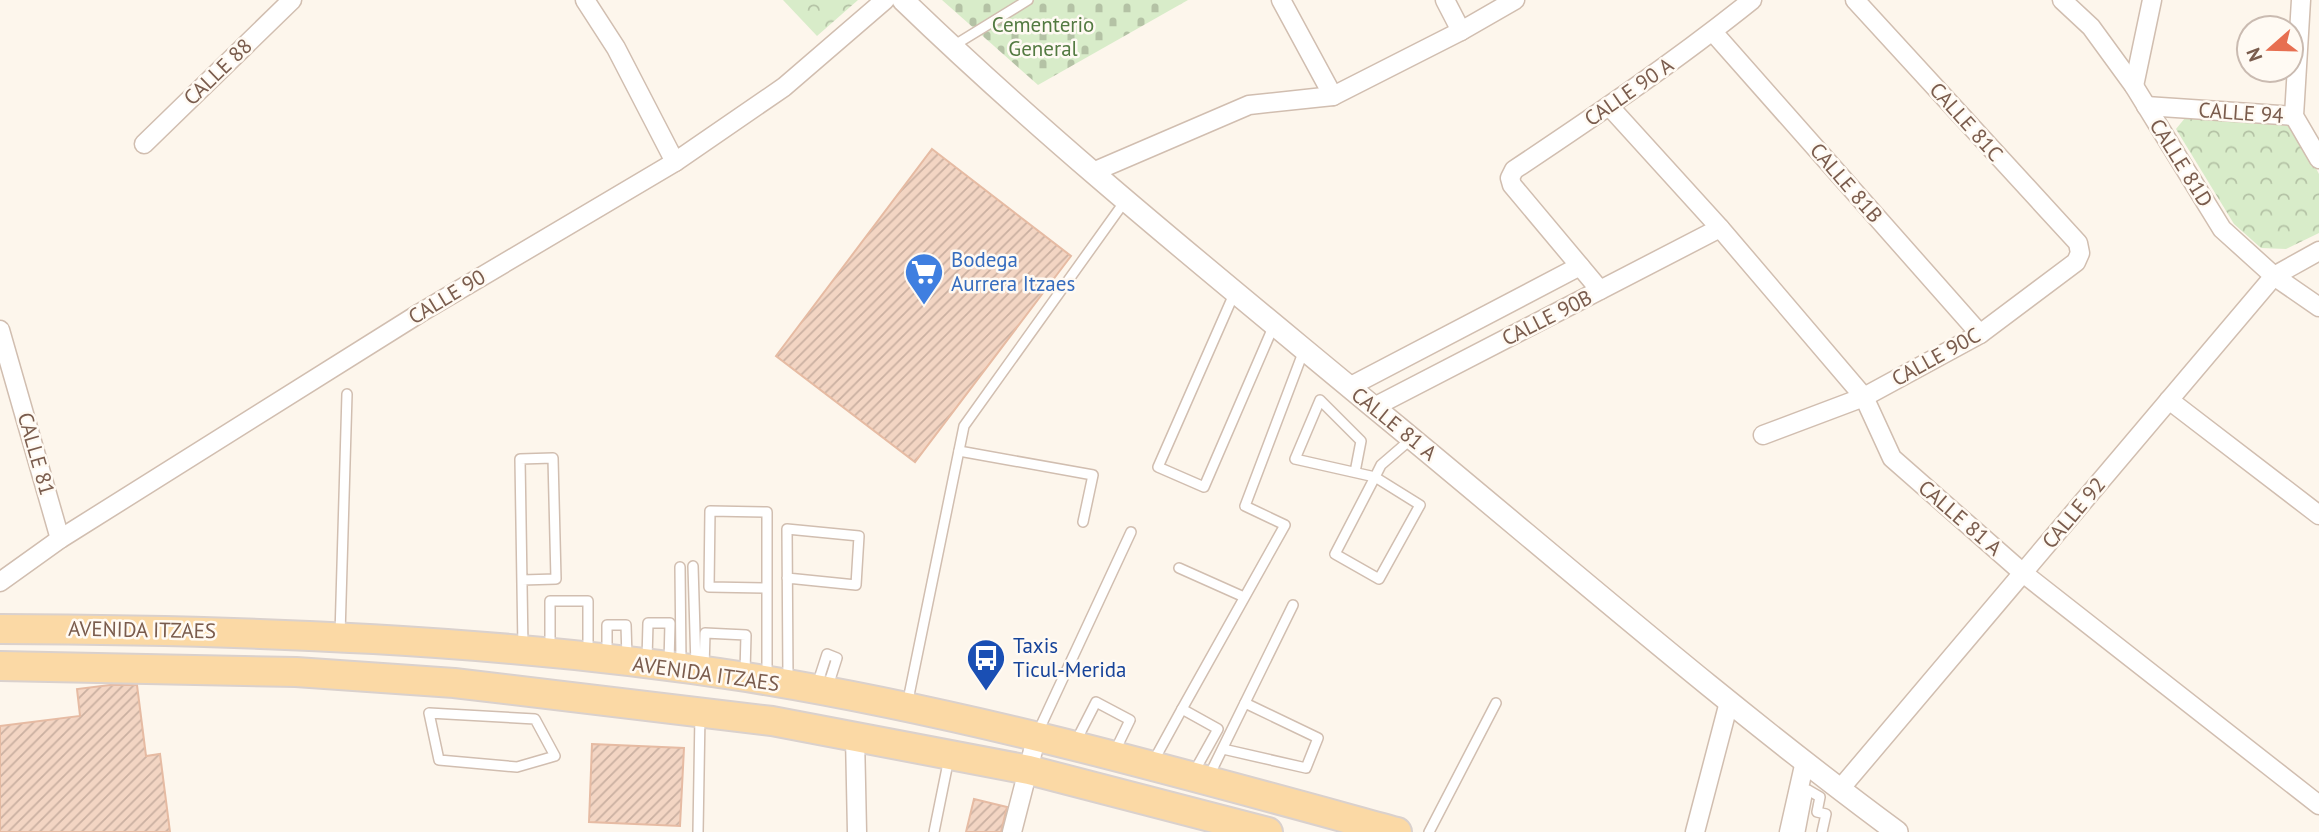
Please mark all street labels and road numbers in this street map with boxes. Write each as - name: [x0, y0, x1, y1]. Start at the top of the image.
- street label: CALLE 88: [178, 32, 258, 111]
- street label: CALLE 90 A: [1579, 51, 1679, 132]
- street label: CALLE 81C: [1924, 77, 2009, 167]
- street label: CALLE 94: [2198, 96, 2284, 129]
- street label: CALLE 81D: [2144, 114, 2219, 212]
- street label: CALLE 81B: [1804, 137, 1889, 228]
- street label: CALLE 90: [403, 263, 490, 330]
- street label: CALLE 90B: [1497, 283, 1596, 352]
- street label: CALLE 90C: [1887, 321, 1985, 392]
- street label: CALLE 81 A: [1346, 381, 1443, 467]
- street label: CALLE 81: [12, 409, 61, 499]
- street label: CALLE 92: [2036, 471, 2111, 554]
- street label: CALLE 81 A: [1913, 474, 2008, 562]
- street label: AVENIDA ITZAES: [68, 615, 216, 644]
- street label: AVENIDA ITZAES: [631, 650, 781, 697]

